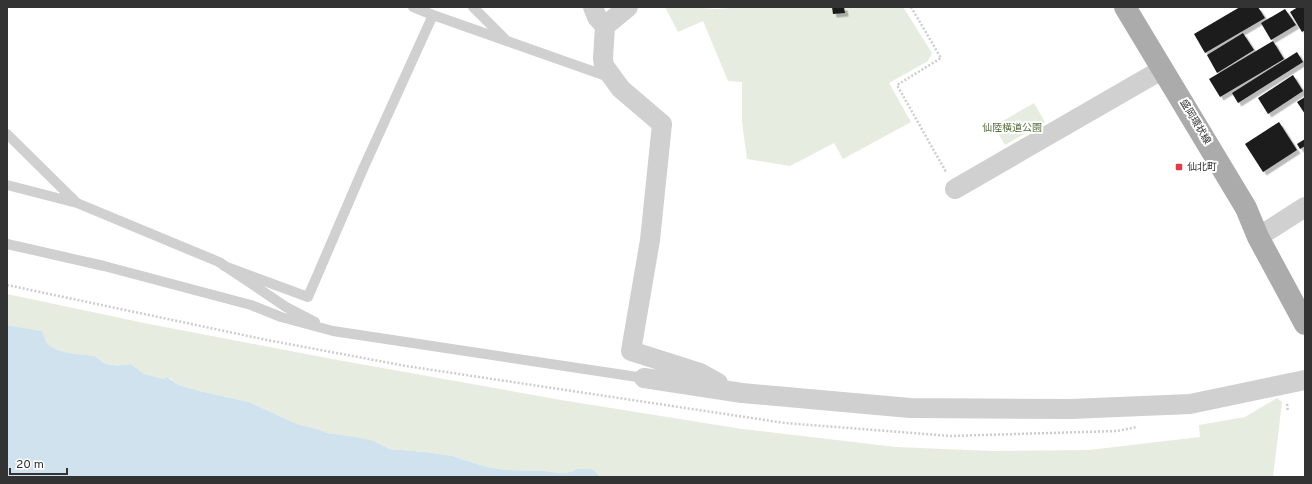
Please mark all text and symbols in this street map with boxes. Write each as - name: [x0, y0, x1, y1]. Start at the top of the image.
- street label: 盛岡環状線: [1177, 97, 1213, 147]
- park label: 仙陸横道公園: [982, 122, 1042, 135]
- place label: 仙北町: [1187, 161, 1217, 174]
- marker: 仙北町: [1174, 162, 1184, 172]
- scale bar: [10, 450, 67, 476]
- text: 20 m: [16, 457, 44, 473]

